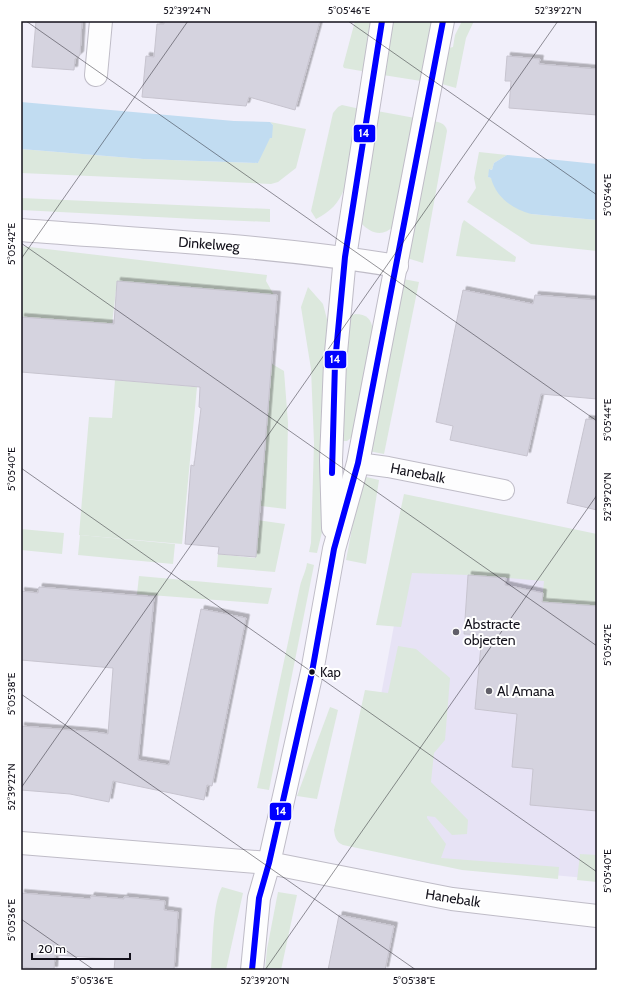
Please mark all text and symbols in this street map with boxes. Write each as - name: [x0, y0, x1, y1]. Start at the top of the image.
- text: 52°39'24"N: [163, 4, 211, 17]
- text: 5°05'46"E: [328, 4, 371, 17]
- text: 52°39'22"N: [534, 4, 582, 17]
- line badge: 14: [353, 124, 376, 143]
- text: 14: [359, 126, 370, 140]
- text: 5°05'46"E: [601, 173, 614, 216]
- text: 5°05'42"E: [5, 223, 18, 265]
- street label: Dinkelweg: [178, 233, 241, 255]
- line badge: 14: [324, 350, 347, 369]
- text: 14: [330, 352, 341, 366]
- text: 5°05'44"E: [601, 398, 614, 441]
- text: 5°05'40"E: [5, 447, 18, 491]
- street label: Hanebalk: [389, 459, 448, 487]
- text: 52°39'20"N: [601, 473, 614, 521]
- place label: Abstracte objecten: [464, 615, 520, 649]
- text: 5°05'42"E: [601, 624, 614, 666]
- marker: Abstracte objecten: [451, 627, 461, 637]
- place label: Kap: [320, 664, 341, 680]
- marker: Kap: [307, 667, 317, 677]
- text: 5°05'38"E: [5, 672, 18, 715]
- place label: Al Amana: [497, 682, 554, 700]
- marker: Al Amana: [484, 686, 494, 696]
- text: 52°39'22"N: [5, 763, 18, 811]
- line badge: 14: [269, 802, 292, 821]
- text: 14: [276, 804, 287, 818]
- text: 5°05'40"E: [601, 849, 614, 893]
- street label: Hanebalk: [424, 885, 483, 911]
- text: 5°05'36"E: [5, 898, 18, 941]
- scale bar: [32, 935, 130, 961]
- text: 20 m: [38, 941, 66, 956]
- text: 5°05'36"E: [71, 974, 114, 987]
- text: 52°39'20"N: [241, 974, 289, 987]
- text: 5°05'38"E: [393, 974, 436, 987]

